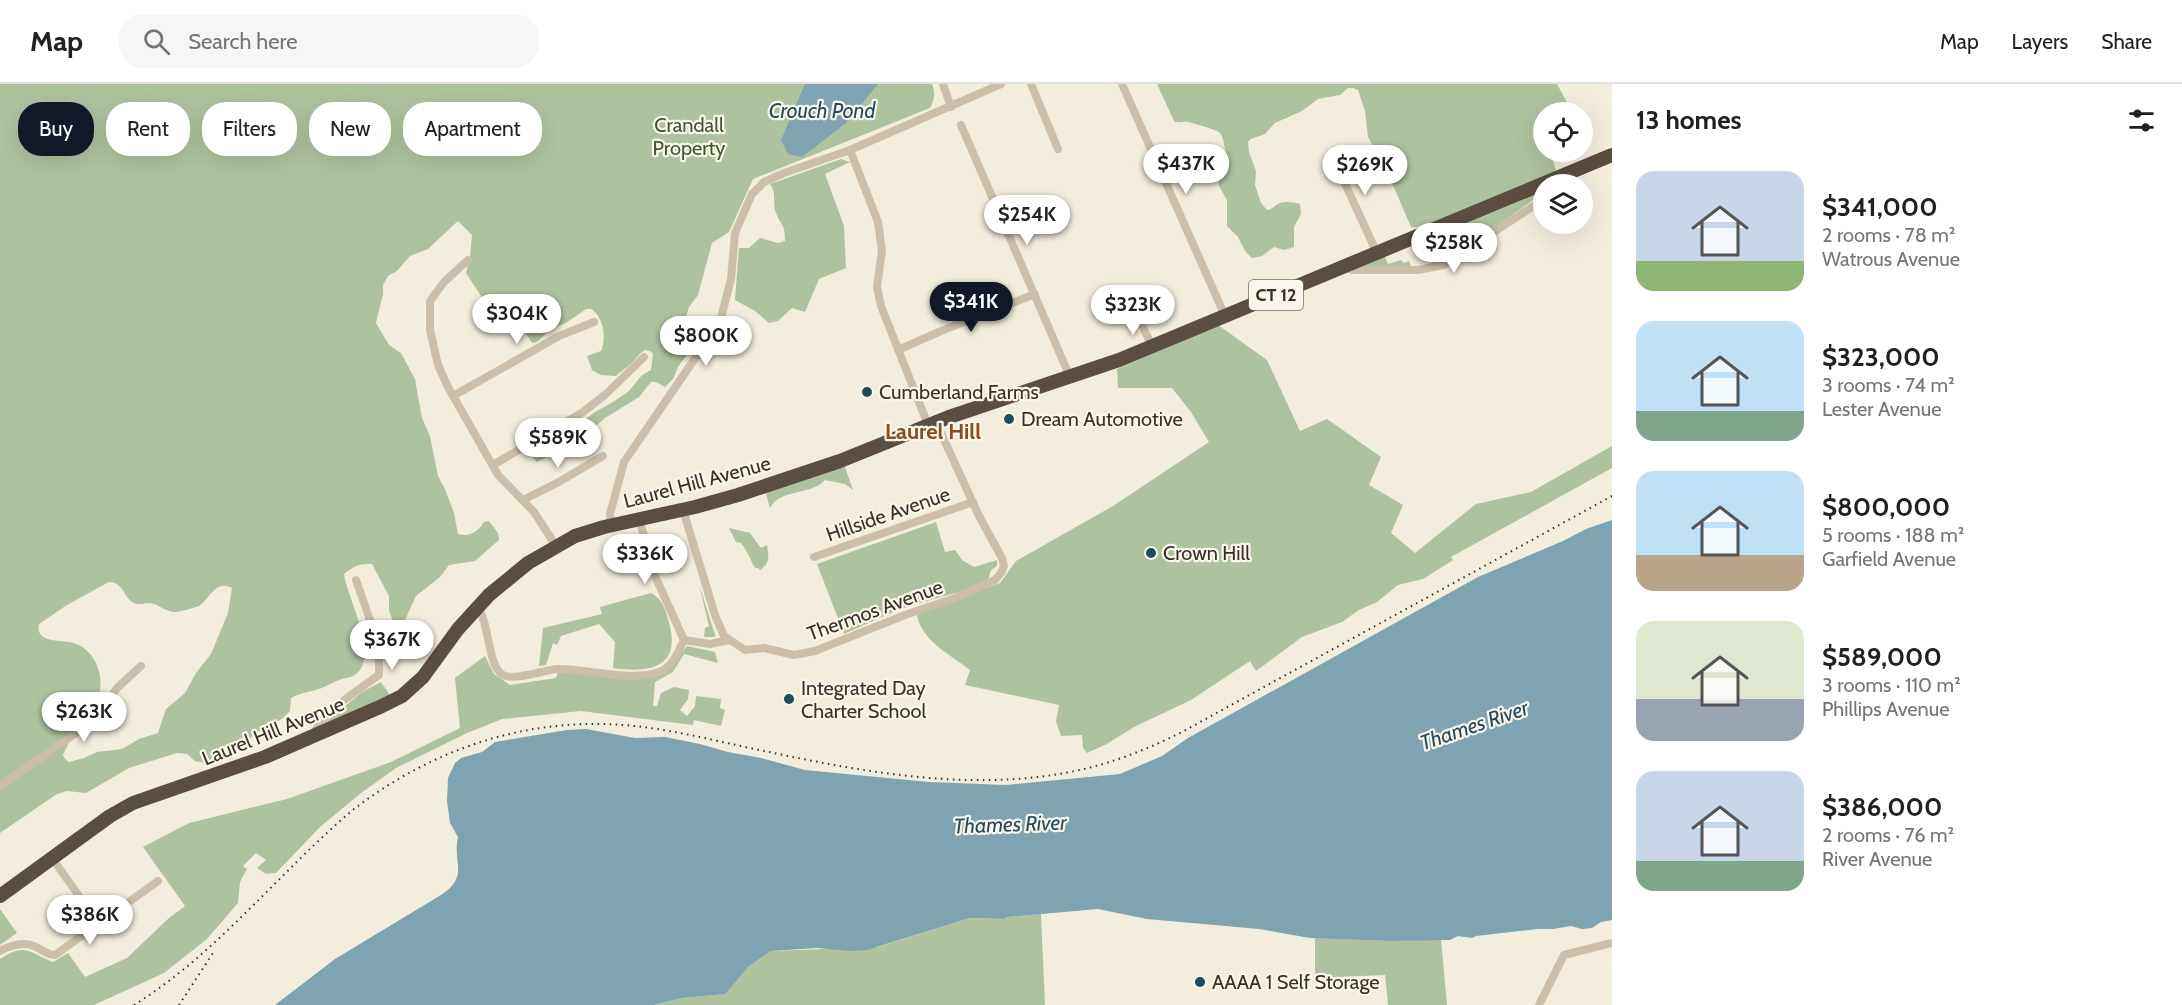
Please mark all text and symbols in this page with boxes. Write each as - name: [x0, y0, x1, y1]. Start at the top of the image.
- search box: [119, 14, 539, 68]
- text: Map: [30, 24, 83, 58]
- icon: search: [140, 25, 173, 58]
- text: Search here: [188, 28, 297, 55]
- text: Map: [1940, 29, 1979, 54]
- text: Layers: [2012, 29, 2068, 54]
- text: Share: [2101, 29, 2152, 54]
- water label: Crouch Pond: [769, 98, 876, 123]
- chip: Buy: [18, 102, 94, 156]
- chip: Rent: [106, 102, 190, 156]
- chip: Filters: [202, 102, 297, 156]
- chip: New: [309, 102, 391, 156]
- chip: Apartment: [403, 102, 542, 156]
- map controls: [1533, 102, 1593, 234]
- button: locate: [1533, 102, 1593, 162]
- text: 13 homes: [1636, 104, 1742, 136]
- icon: filters: [2125, 104, 2158, 137]
- park label: Crandall Property: [653, 113, 725, 160]
- pin: $437K: [1144, 144, 1228, 195]
- pin: $269K: [1323, 145, 1407, 196]
- text: $437K: [1157, 151, 1215, 175]
- text: $269K: [1336, 152, 1394, 176]
- button: layers: [1533, 174, 1593, 234]
- text: $341,000: [1822, 191, 1938, 223]
- pin: $254K: [985, 195, 1069, 246]
- icon: home: [1684, 195, 1756, 267]
- text: $254K: [998, 202, 1056, 226]
- pin: $258K: [1412, 223, 1496, 274]
- text: 2 rooms · 78 m²: [1822, 223, 1955, 247]
- text: $258K: [1425, 230, 1483, 254]
- text: Watrous Avenue: [1822, 247, 1960, 271]
- road number: CT 12: [1249, 280, 1303, 310]
- pin: $341K: [929, 282, 1013, 333]
- pin: $323K: [1091, 285, 1175, 336]
- text: $341K: [944, 289, 998, 313]
- text: $323K: [1105, 292, 1161, 316]
- pin: $304K: [475, 294, 559, 345]
- text: $304K: [486, 301, 548, 325]
- pin: $800K: [664, 316, 748, 367]
- text: $800K: [674, 323, 738, 347]
- text: $323,000: [1822, 341, 1940, 373]
- icon: home: [1684, 345, 1756, 417]
- text: 3 rooms · 74 m²: [1822, 373, 1955, 397]
- place label: Cumberland Farms: [879, 380, 1039, 404]
- marker: Cumberland Farms: [860, 385, 874, 399]
- text: Lester Avenue: [1822, 397, 1941, 421]
- place label: Dream Automotive: [1021, 407, 1183, 431]
- marker: Dream Automotive: [1002, 412, 1016, 426]
- pin: $589K: [516, 418, 600, 469]
- district label: Laurel Hill: [885, 418, 981, 445]
- text: $589K: [529, 425, 587, 449]
- street label: Laurel Hill Avenue: [621, 451, 773, 513]
- street label: Hillside Avenue: [823, 482, 953, 546]
- text: $800,000: [1822, 491, 1950, 523]
- icon: home: [1684, 495, 1756, 567]
- text: 5 rooms · 188 m²: [1822, 523, 1964, 547]
- pin: $336K: [603, 534, 687, 585]
- text: $336K: [617, 541, 673, 565]
- place label: Crown Hill: [1163, 541, 1250, 565]
- marker: Crown Hill: [1144, 546, 1158, 560]
- text: Garfield Avenue: [1822, 547, 1956, 571]
- street label: Thermos Avenue: [804, 574, 946, 646]
- pin: $367K: [350, 620, 434, 671]
- text: $367K: [364, 627, 420, 651]
- text: $589,000: [1822, 641, 1942, 673]
- icon: home: [1684, 645, 1756, 717]
- text: 3 rooms · 110 m²: [1822, 673, 1961, 697]
- place label: Integrated Day Charter School: [801, 676, 926, 723]
- pin: $263K: [42, 692, 126, 743]
- street label: Laurel Hill Avenue: [198, 692, 348, 770]
- marker: Integrated Day Charter School: [782, 692, 796, 706]
- water label: Thames River: [1416, 694, 1533, 755]
- text: Phillips Avenue: [1822, 697, 1949, 721]
- text: $263K: [56, 699, 112, 723]
- text: $386,000: [1822, 791, 1942, 823]
- icon: home: [1684, 795, 1756, 867]
- water label: Thames River: [953, 809, 1068, 838]
- text: 2 rooms · 76 m²: [1822, 823, 1954, 847]
- text: River Avenue: [1822, 847, 1932, 871]
- pin: $386K: [48, 895, 132, 946]
- text: $386K: [61, 902, 119, 926]
- place label: AAAA 1 Self Storage: [1212, 970, 1380, 994]
- marker: AAAA 1 Self Storage: [1193, 975, 1207, 989]

